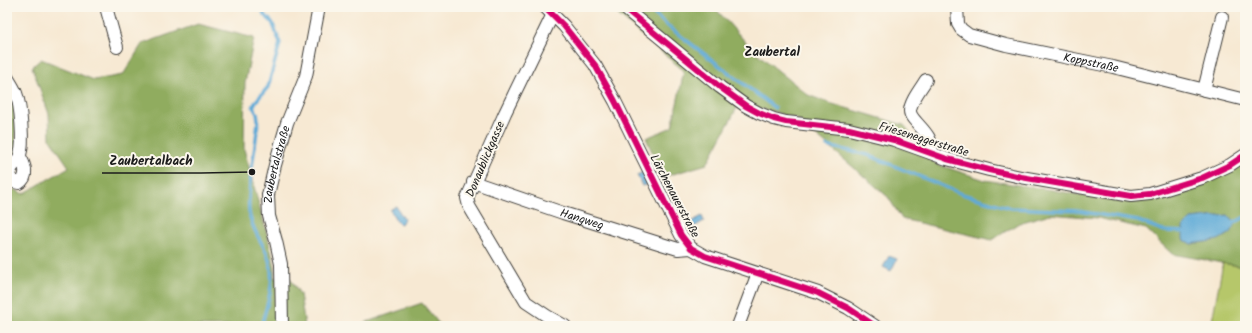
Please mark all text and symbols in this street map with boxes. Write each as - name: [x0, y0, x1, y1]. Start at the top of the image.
- district label: Zaubertal: [744, 42, 800, 63]
- street label: Koppstraße: [1062, 48, 1121, 78]
- street label: Frieseneggerstraße: [876, 117, 972, 162]
- street label: Donaublickgasse: [461, 118, 510, 200]
- street label: Zaubertalstraße: [259, 123, 296, 204]
- callout: Zaubertalbach: [102, 148, 201, 173]
- text: Zaubertalbach: [109, 151, 193, 172]
- street label: Lärchenauerstraße: [645, 151, 705, 242]
- street label: Hangweg: [557, 204, 606, 235]

